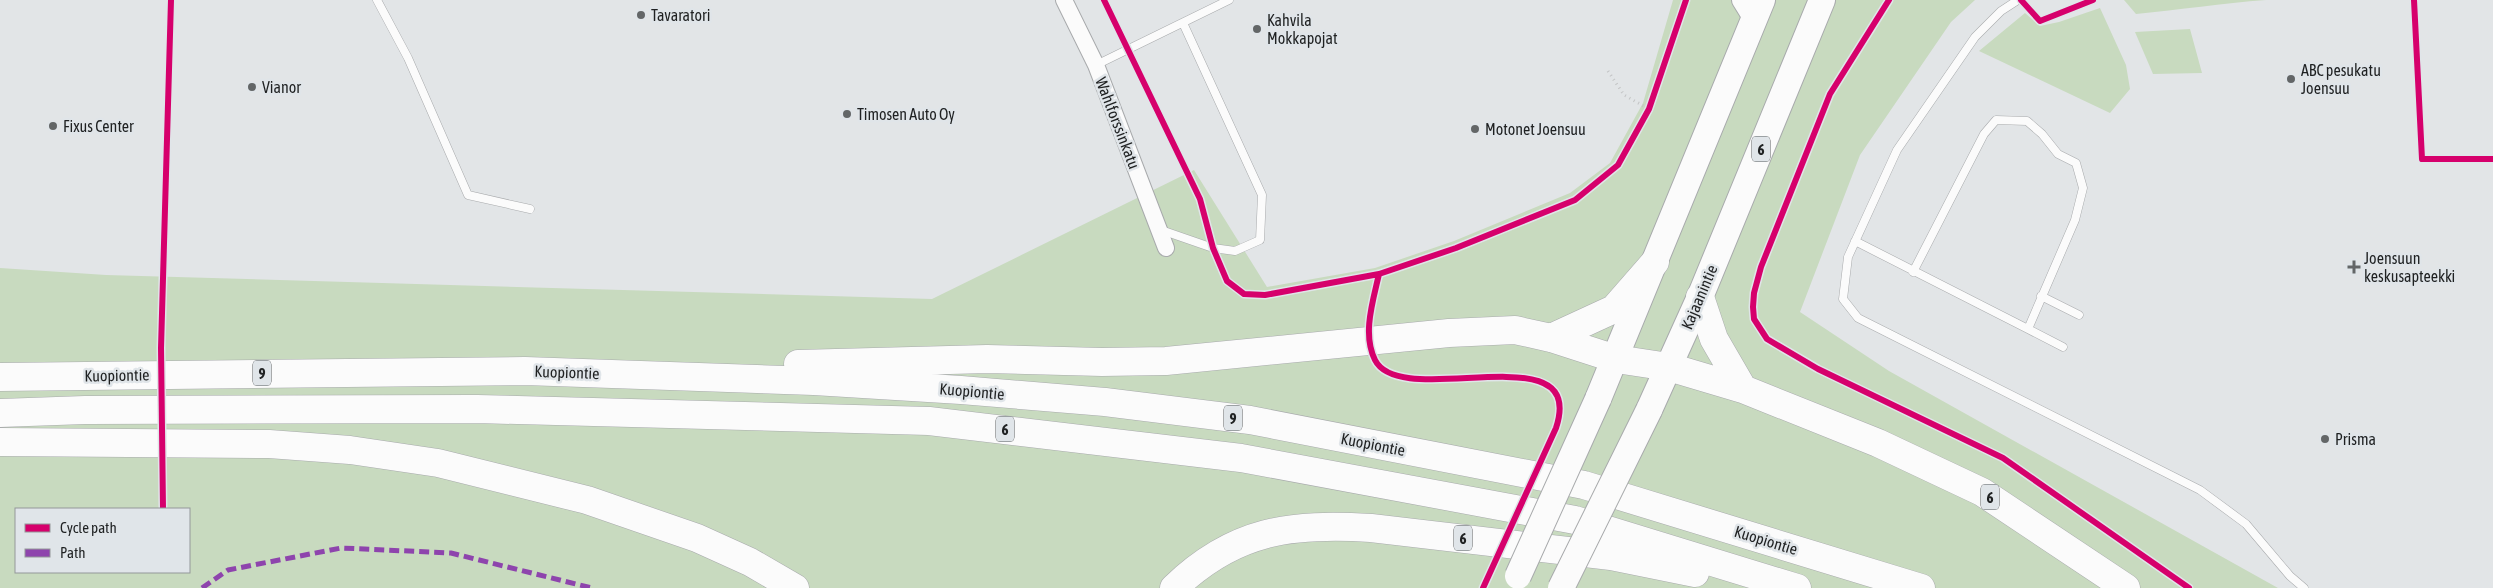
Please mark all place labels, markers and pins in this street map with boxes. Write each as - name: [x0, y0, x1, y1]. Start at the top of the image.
- place label: Tavaratori: [651, 6, 710, 24]
- marker: Tavaratori: [635, 9, 647, 21]
- place label: Kahvila Mokkapojat: [1267, 11, 1338, 48]
- marker: Kahvila Mokkapojat: [1251, 23, 1263, 35]
- place label: ABC pesukatu Joensuu: [2301, 61, 2381, 97]
- marker: ABC pesukatu Joensuu: [2285, 73, 2297, 85]
- place label: Vianor: [262, 78, 301, 96]
- marker: Vianor: [246, 81, 258, 93]
- place label: Timosen Auto Oy: [857, 105, 955, 124]
- marker: Timosen Auto Oy: [841, 108, 853, 120]
- place label: Fixus Center: [63, 117, 134, 135]
- marker: Fixus Center: [47, 120, 59, 132]
- place label: Motonet Joensuu: [1485, 120, 1586, 138]
- marker: Motonet Joensuu: [1469, 123, 1481, 135]
- place label: Joensuun keskusapteekki: [2364, 249, 2455, 286]
- marker: Joensuun keskusapteekki: [2348, 261, 2360, 273]
- place label: Prisma: [2335, 430, 2376, 448]
- marker: Prisma: [2319, 433, 2331, 445]

